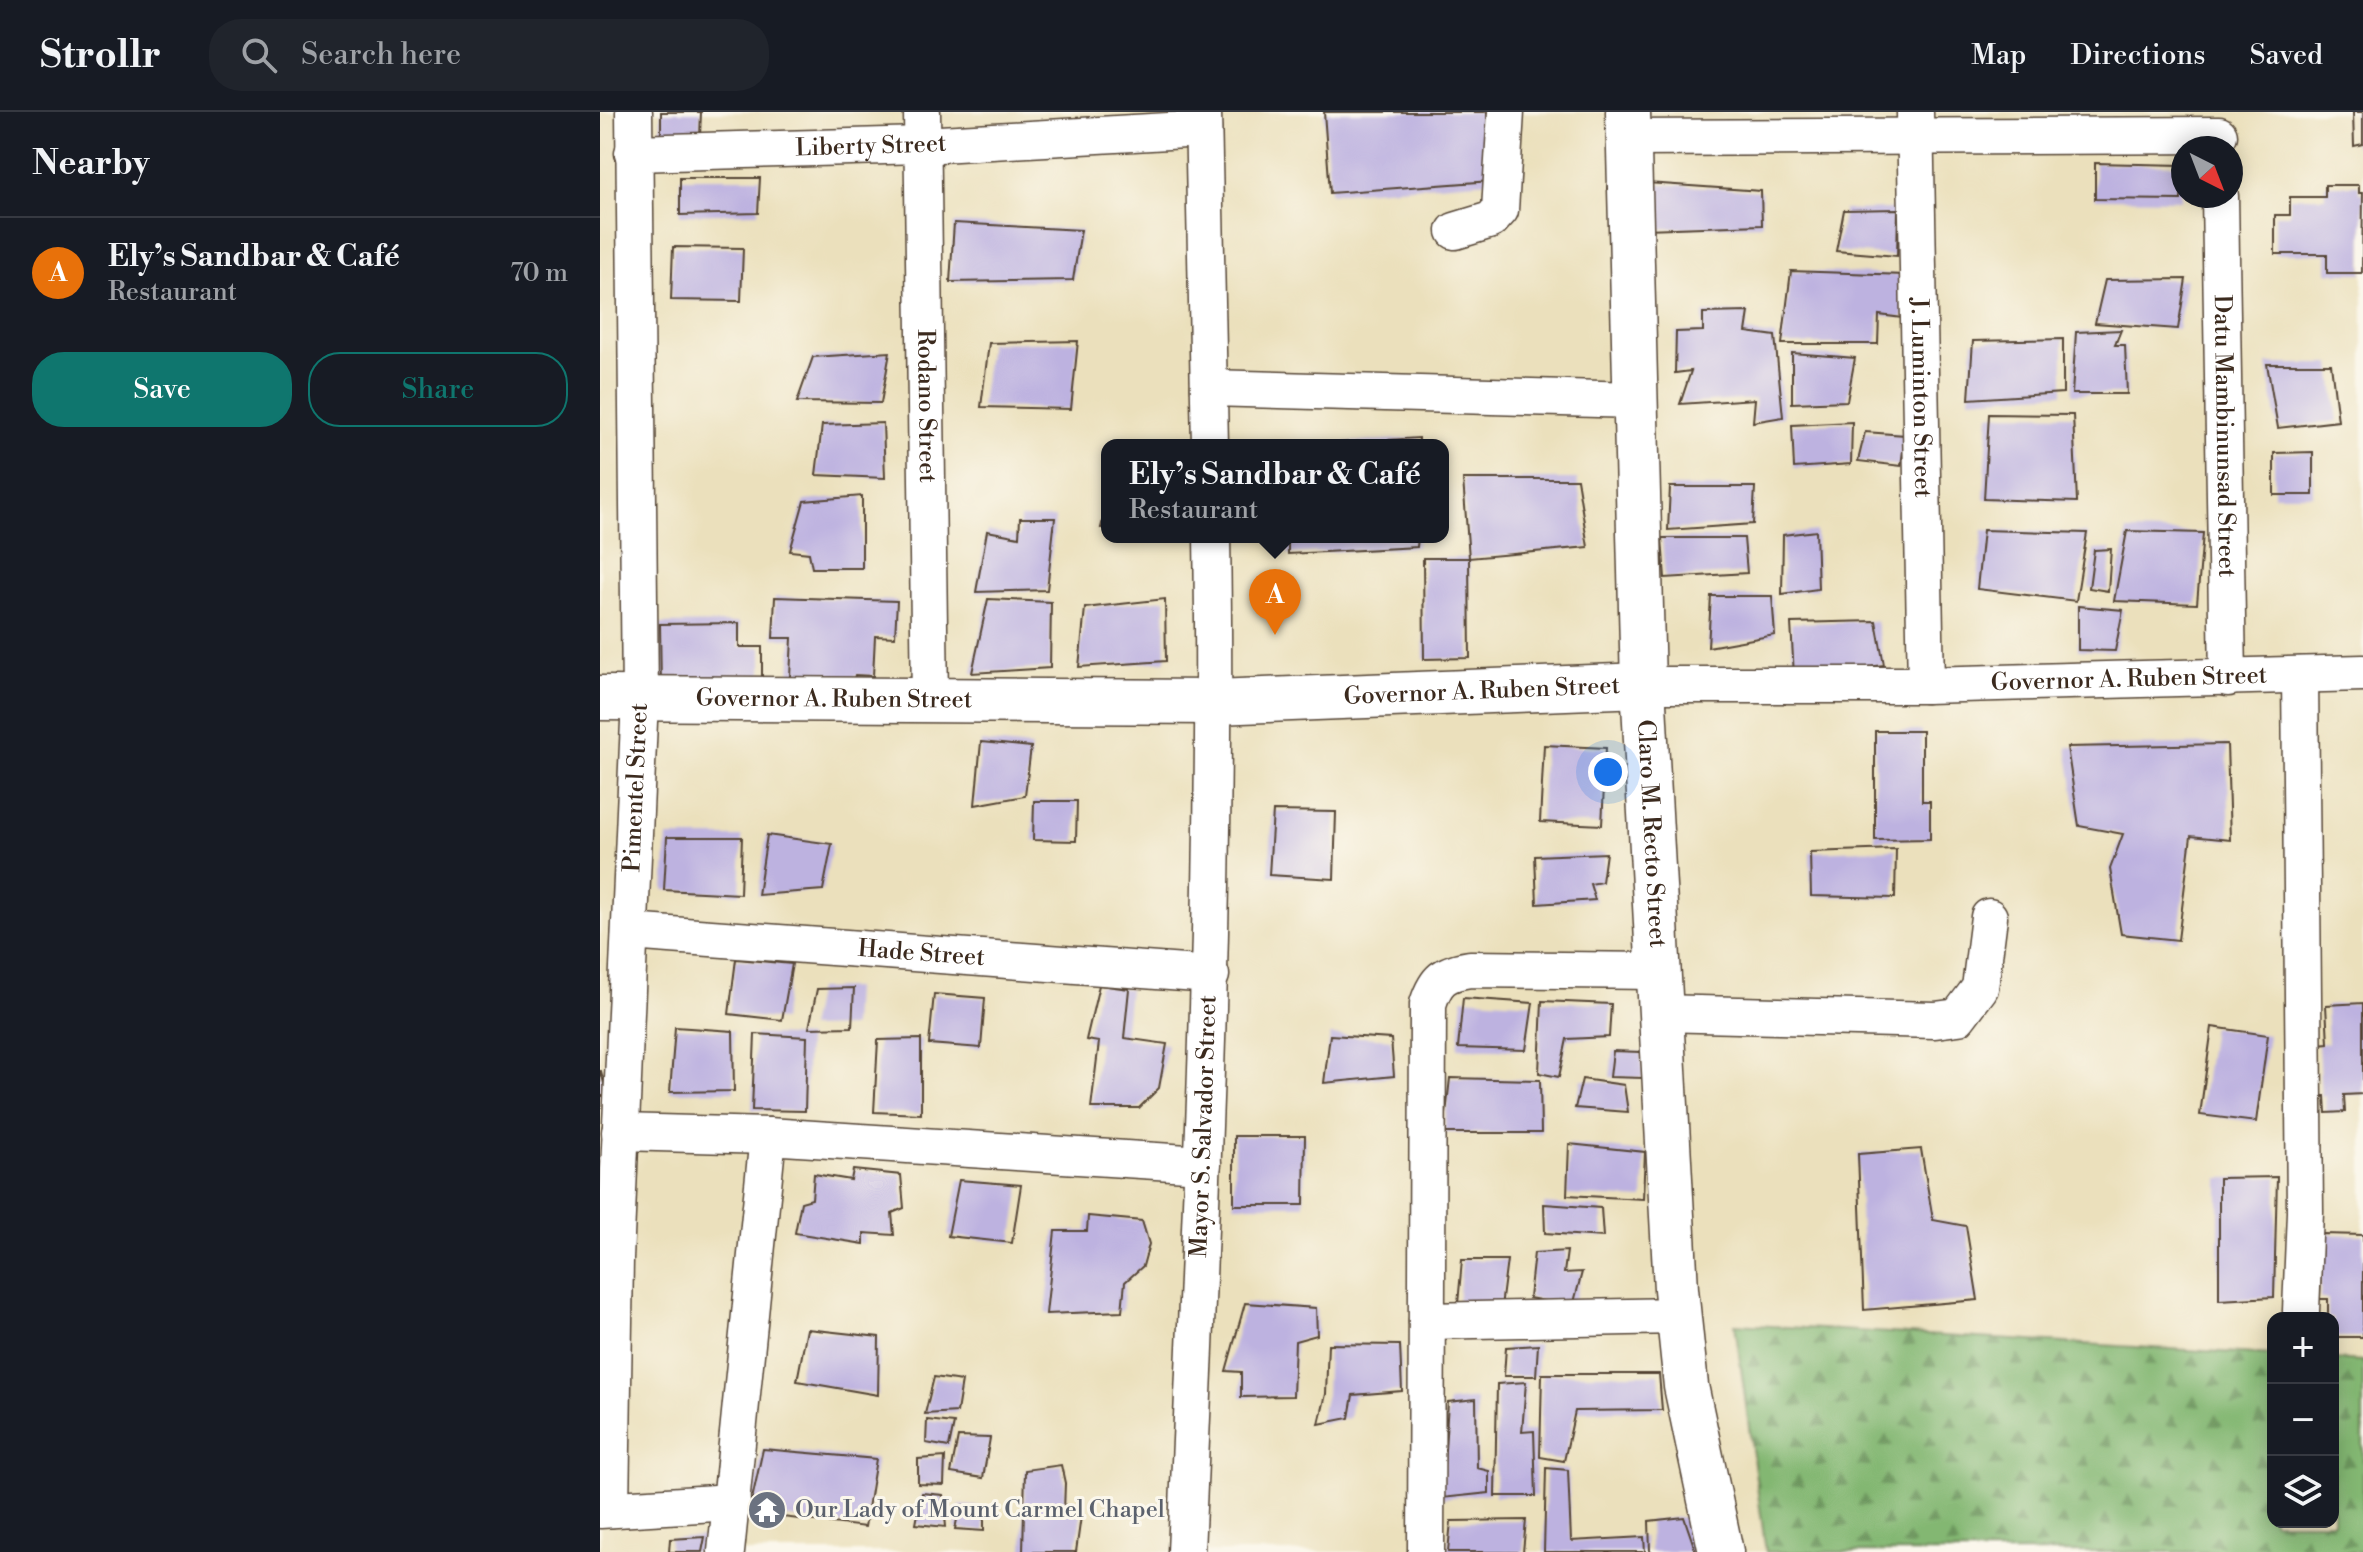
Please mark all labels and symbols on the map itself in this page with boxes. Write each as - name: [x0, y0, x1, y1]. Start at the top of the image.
- street label: Liberty Street: [795, 129, 948, 163]
- north arrow: [2171, 136, 2243, 208]
- street label: Datu Mambinunsad Street: [2207, 294, 2241, 578]
- street label: J. Luminton Street: [1904, 297, 1937, 499]
- street label: Rodano Street: [910, 329, 942, 484]
- pin: A: [1249, 569, 1301, 635]
- street label: Governor A. Ruben Street: [1990, 661, 2268, 698]
- street label: Governor A. Ruben Street: [1343, 671, 1621, 712]
- street label: Governor A. Ruben Street: [696, 684, 973, 715]
- street label: Pimentel Street: [617, 702, 655, 873]
- street label: Claro M. Recto Street: [1630, 719, 1672, 949]
- your location: [1588, 752, 1628, 792]
- street label: Hade Street: [857, 934, 986, 973]
- street label: Mayor S. Salvador Street: [1184, 994, 1223, 1258]
- temple icon: Our Lady of Mount Carmel Chapel: [746, 1489, 788, 1531]
- place label: Our Lady of Mount Carmel Chapel: [795, 1495, 1165, 1525]

